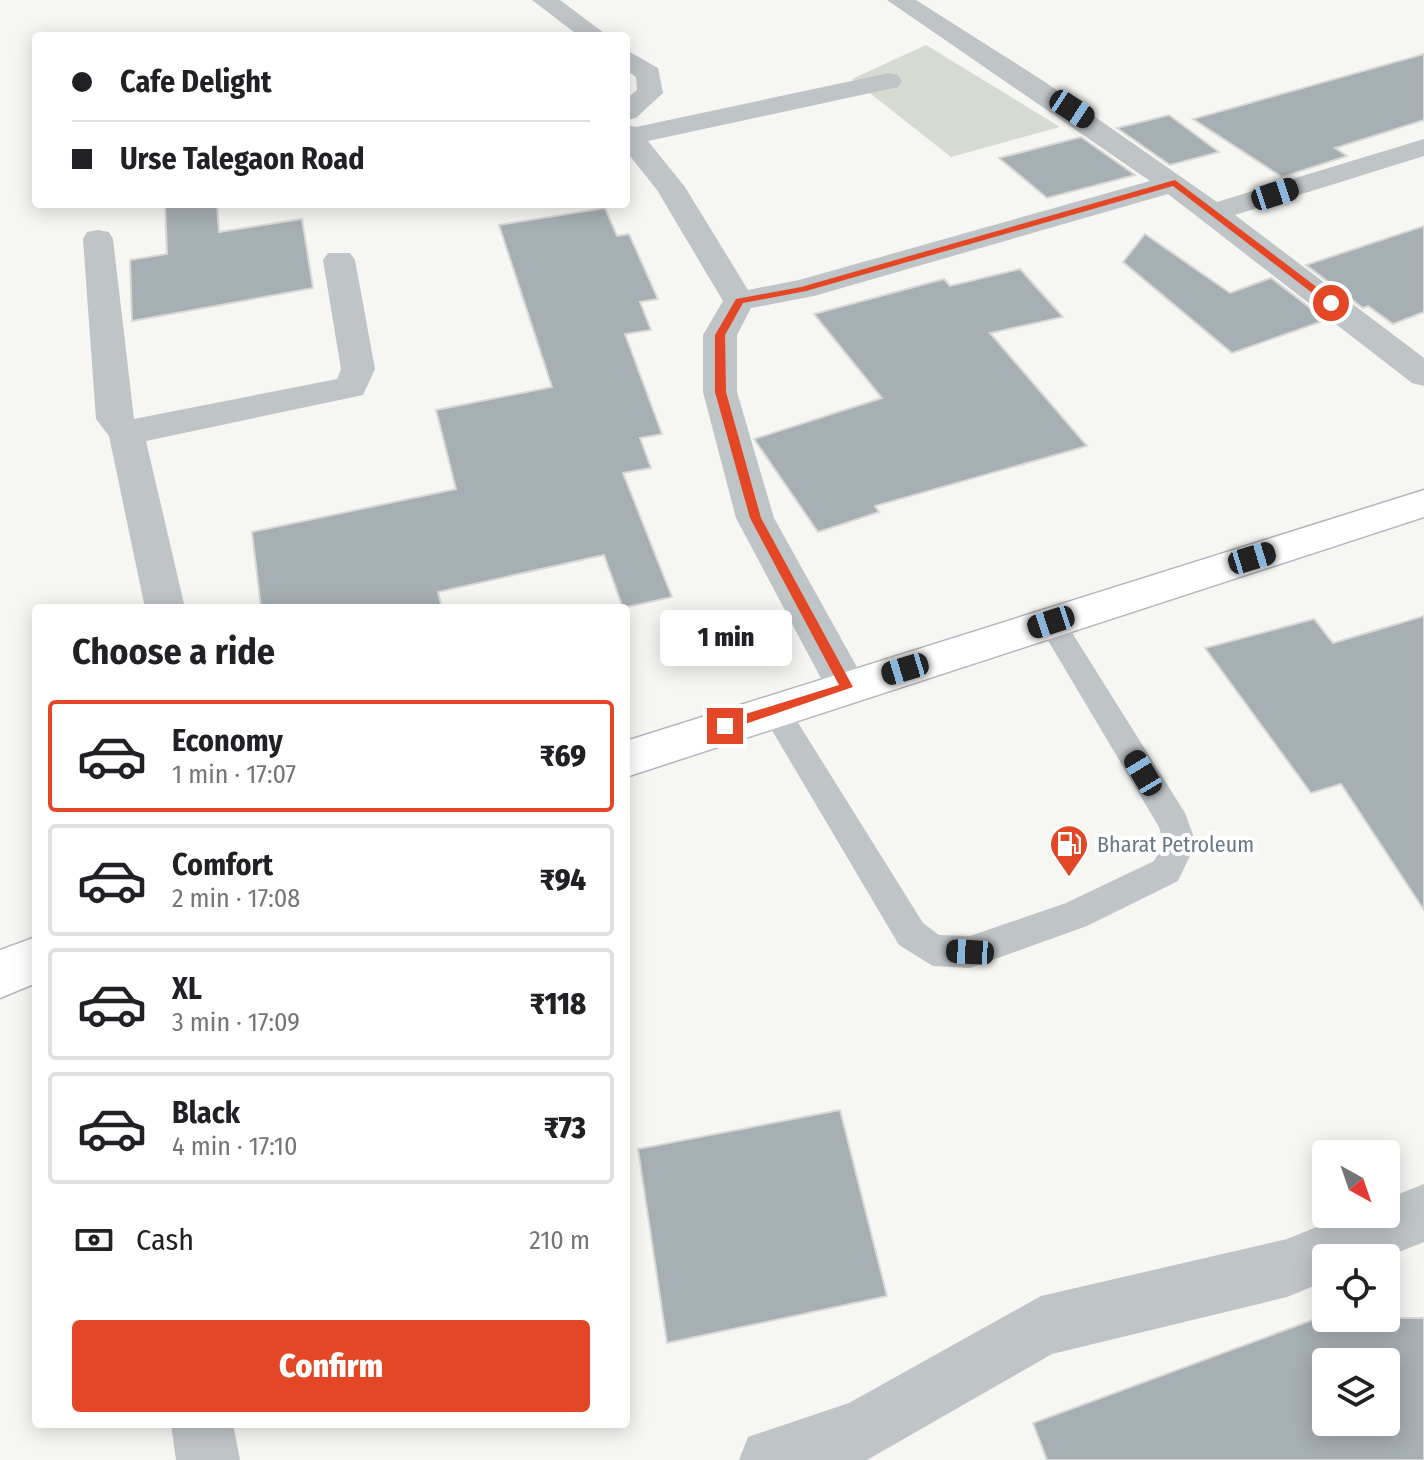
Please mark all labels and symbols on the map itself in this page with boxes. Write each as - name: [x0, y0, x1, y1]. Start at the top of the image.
- car: [1045, 86, 1099, 132]
- car: [1248, 175, 1302, 213]
- route start: [1313, 285, 1349, 321]
- car: [1226, 540, 1278, 576]
- car: [1024, 603, 1078, 641]
- callout: 1 min: [659, 610, 791, 666]
- car: [879, 651, 931, 687]
- route end: [707, 708, 743, 744]
- car: [1120, 746, 1166, 800]
- fuel station icon: Bharat Petroleum: [1048, 823, 1090, 878]
- place label: Bharat Petroleum: [1097, 831, 1254, 858]
- car: [945, 939, 995, 965]
- north arrow: [1312, 1140, 1400, 1228]

